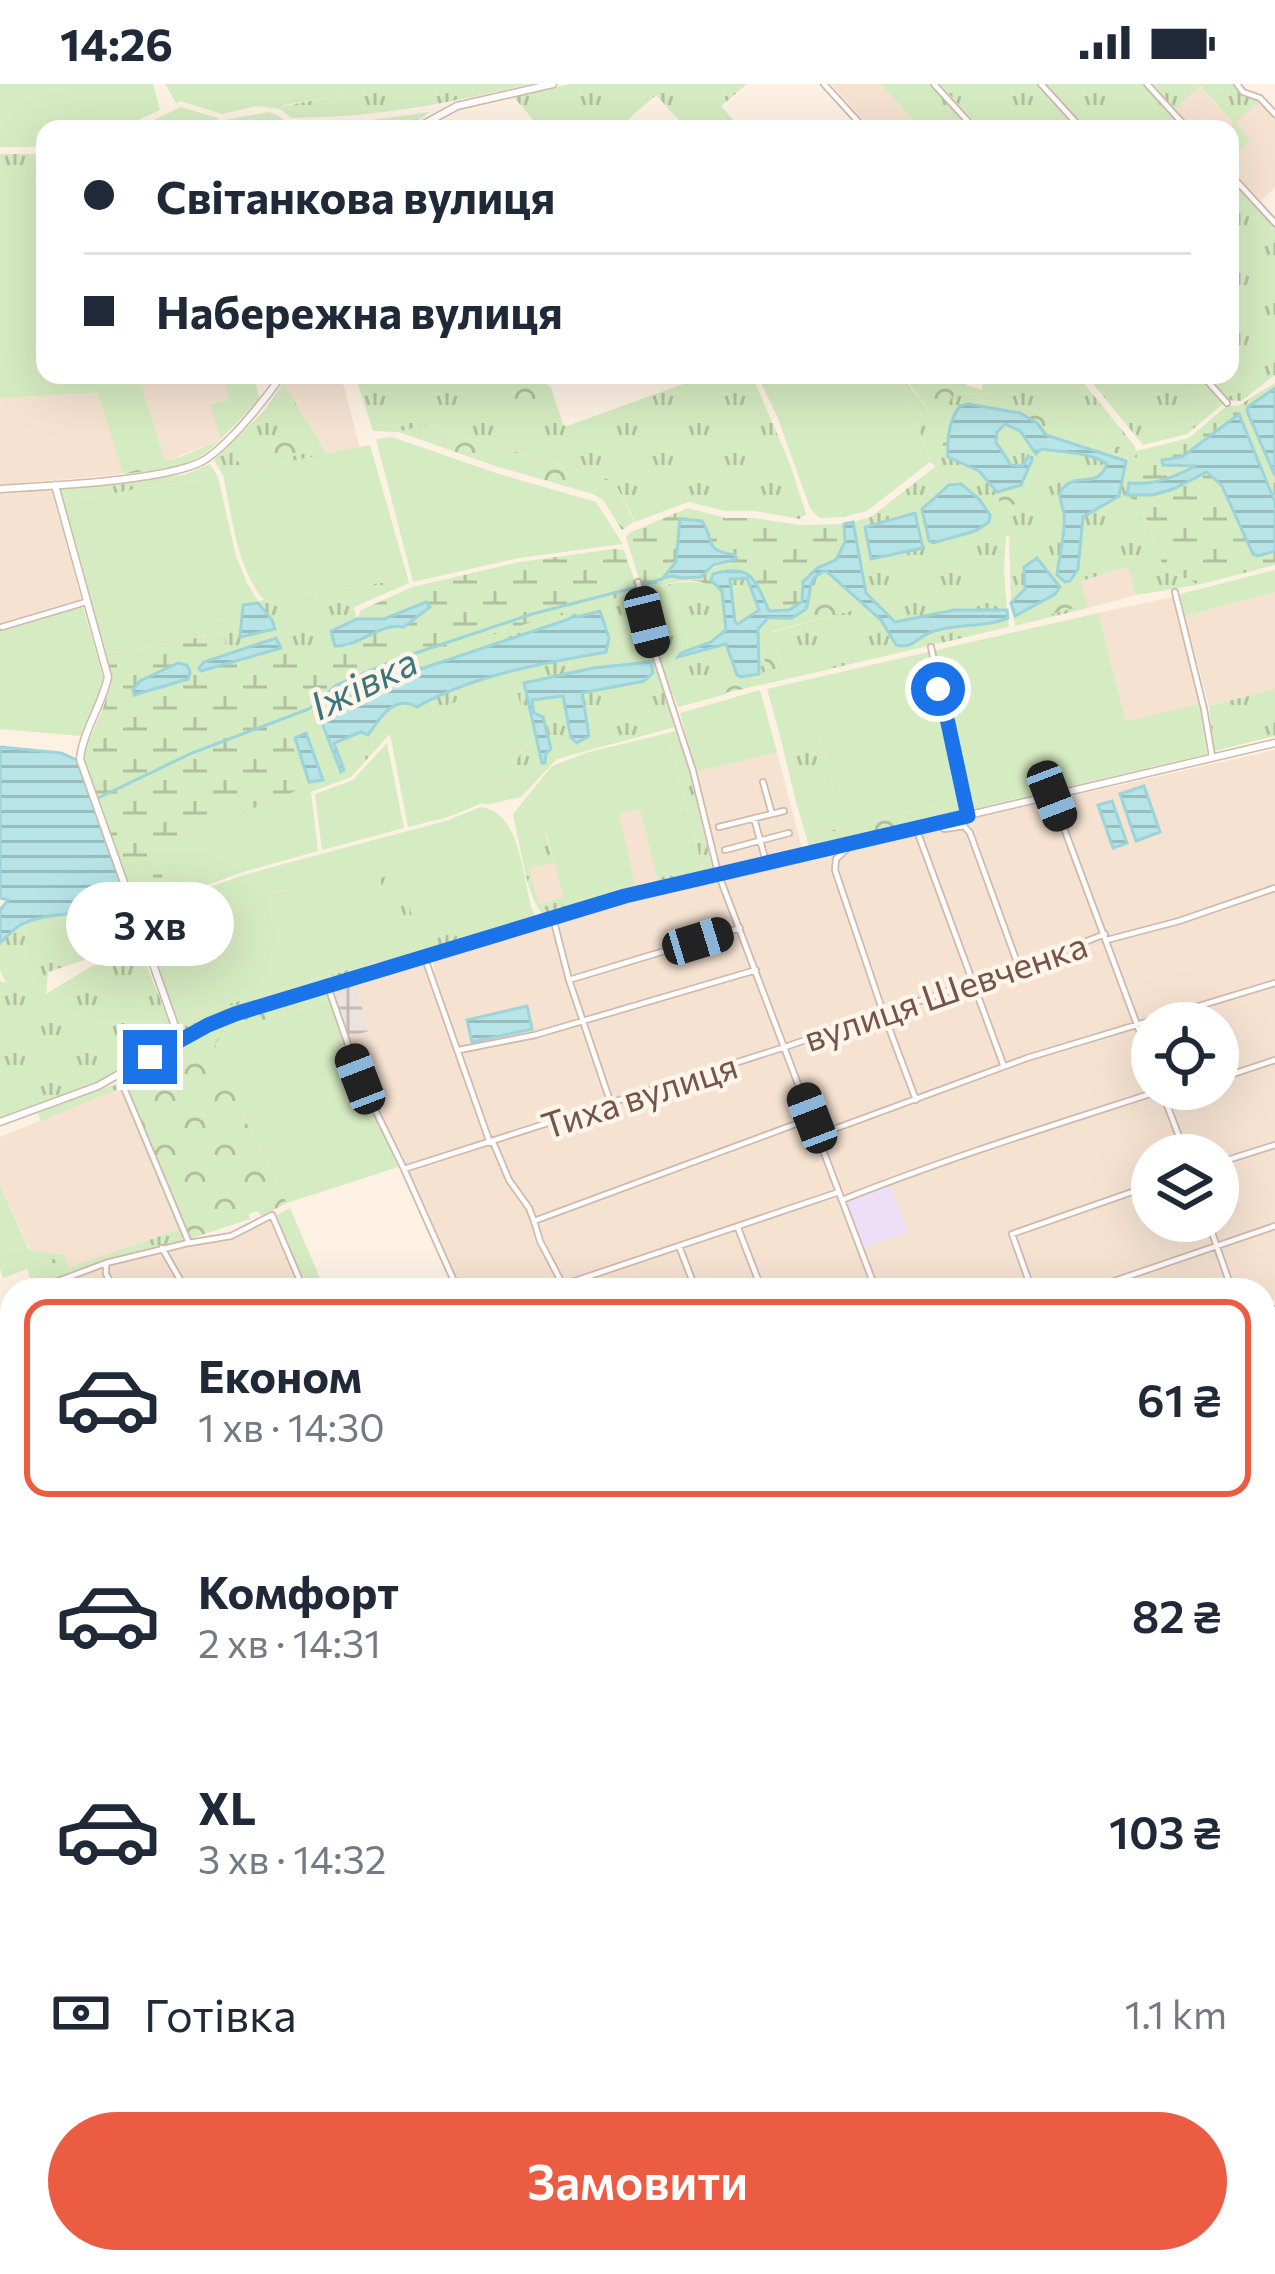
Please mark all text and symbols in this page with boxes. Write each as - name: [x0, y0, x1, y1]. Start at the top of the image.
- text: 14:26: [60, 15, 173, 70]
- text: Світанкова вулиця: [156, 168, 555, 223]
- text: Набережна вулиця: [156, 283, 563, 338]
- car: [621, 583, 673, 661]
- water label: Іжівка: [301, 636, 425, 728]
- route start: [911, 662, 965, 716]
- car: [1022, 756, 1082, 836]
- callout: 3 хв: [66, 883, 234, 967]
- text: 3 хв: [114, 900, 186, 948]
- car: [658, 913, 738, 969]
- street label: вулиця Шевченка: [797, 921, 1093, 1059]
- map controls: [1131, 1002, 1239, 1242]
- button: locate: [1131, 1002, 1239, 1110]
- route end: [123, 1030, 177, 1084]
- car: [330, 1039, 390, 1119]
- street label: Тиха вулиця: [536, 1042, 742, 1146]
- car: [782, 1078, 842, 1158]
- button: layers: [1131, 1134, 1239, 1242]
- icon: car: [54, 1344, 162, 1452]
- text: Економ: [198, 1347, 362, 1402]
- text: 61 ₴: [1137, 1371, 1221, 1426]
- text: 1 хв · 14:30: [198, 1402, 385, 1450]
- icon: car: [54, 1560, 162, 1668]
- text: Комфорт: [198, 1563, 399, 1618]
- text: 82 ₴: [1132, 1587, 1221, 1642]
- text: 2 хв · 14:31: [198, 1618, 381, 1666]
- icon: car: [54, 1776, 162, 1884]
- text: XL: [198, 1779, 256, 1834]
- text: 103 ₴: [1109, 1803, 1221, 1858]
- text: 3 хв · 14:32: [198, 1834, 386, 1882]
- icon: cash: [48, 1980, 114, 2046]
- text: Готівка: [144, 1986, 297, 2041]
- text: 1.1 km: [1125, 1989, 1227, 2037]
- button: Замовити: [48, 2112, 1227, 2250]

